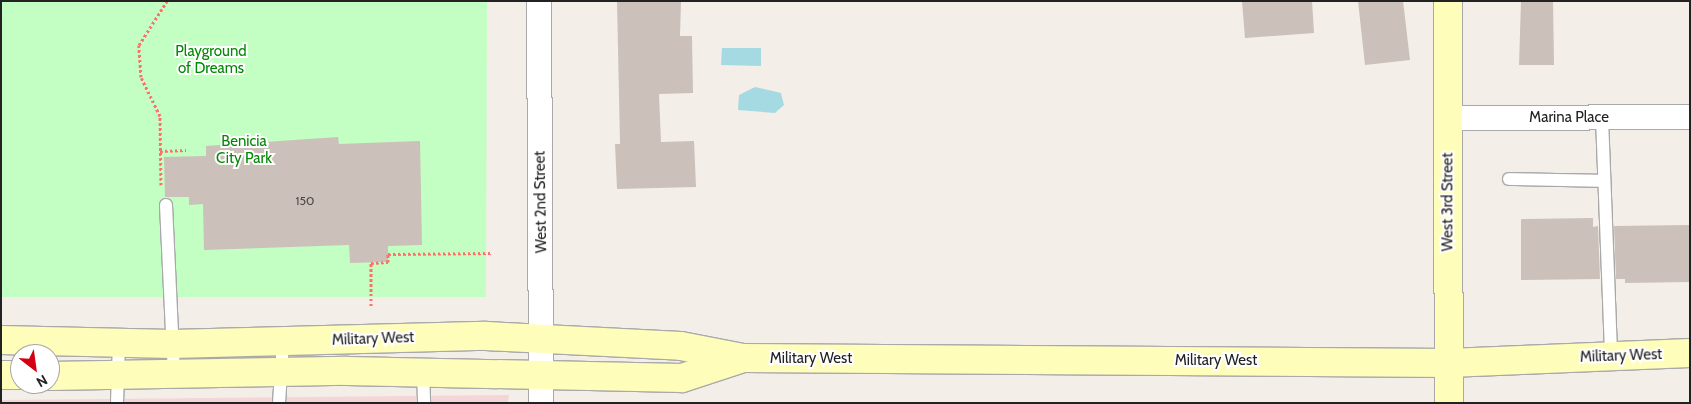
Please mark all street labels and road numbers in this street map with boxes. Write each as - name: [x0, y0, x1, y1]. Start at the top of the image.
- street label: Marina Place: [1529, 109, 1609, 127]
- street label: West 2nd Street: [531, 151, 551, 253]
- street label: West 3rd Street: [1439, 153, 1457, 251]
- street label: Military West: [331, 329, 415, 349]
- street label: Military West: [1579, 346, 1663, 366]
- street label: Military West: [770, 350, 852, 368]
- street label: Military West: [1175, 352, 1257, 370]

